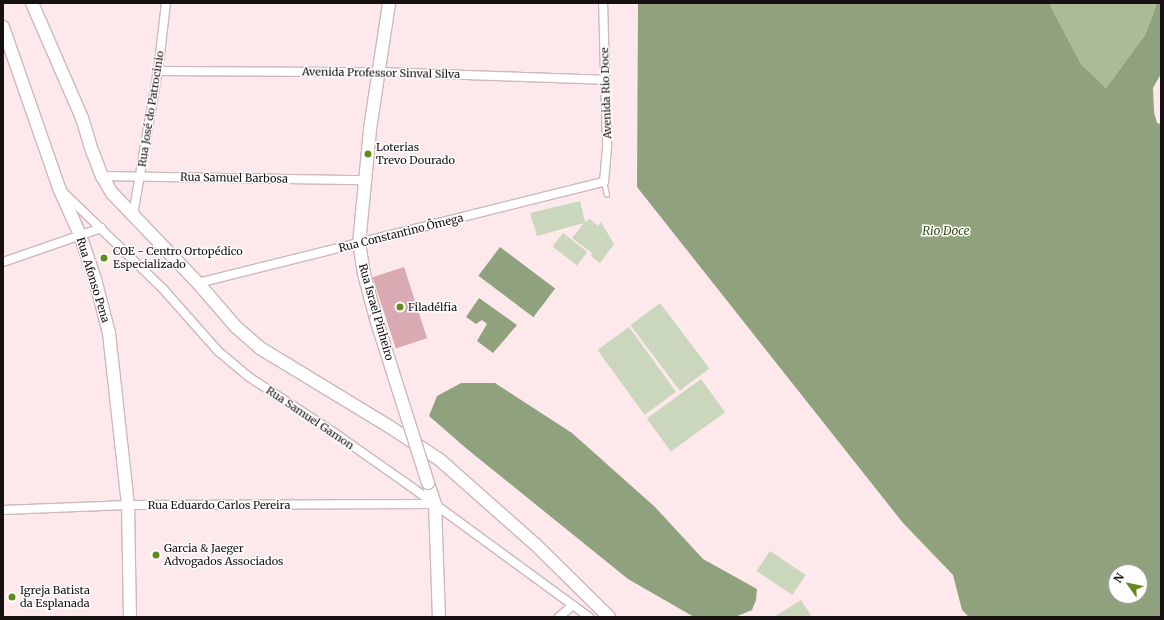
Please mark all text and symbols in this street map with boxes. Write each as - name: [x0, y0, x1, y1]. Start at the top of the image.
- street label: Avenida Rio Doce: [598, 47, 614, 139]
- street label: Rua José do Patrocinio: [135, 50, 167, 168]
- street label: Avenida Professor Sinval Silva: [302, 65, 460, 81]
- place label: Loterias Trevo Dourado: [376, 141, 455, 167]
- marker: Loterias Trevo Dourado: [363, 149, 373, 159]
- street label: Rua Samuel Barbosa: [180, 170, 288, 186]
- street label: Rua Constantino Ômega: [337, 211, 465, 255]
- water label: Rio Doce: [922, 224, 970, 238]
- street label: Rua Afonso Pena: [74, 236, 112, 324]
- place label: COE - Centro Ortopédico Especializado: [113, 245, 243, 271]
- marker: COE - Centro Ortopédico Especializado: [98, 252, 110, 264]
- street label: Rua Israel Pinheiro: [356, 262, 396, 362]
- place label: Filadélfia: [408, 300, 457, 314]
- marker: Filadélfia: [395, 302, 405, 312]
- street label: Rua Samuel Gamon: [264, 384, 356, 452]
- street label: Rua Eduardo Carlos Pereira: [148, 498, 290, 512]
- place label: Garcia & Jaeger Advogados Associados: [164, 542, 283, 568]
- marker: Garcia & Jaeger Advogados Associados: [151, 550, 161, 560]
- north arrow: [1108, 564, 1148, 604]
- text: N: [1111, 571, 1127, 585]
- place label: Igreja Batista da Esplanada: [20, 584, 90, 610]
- marker: Igreja Batista da Esplanada: [7, 592, 17, 602]

